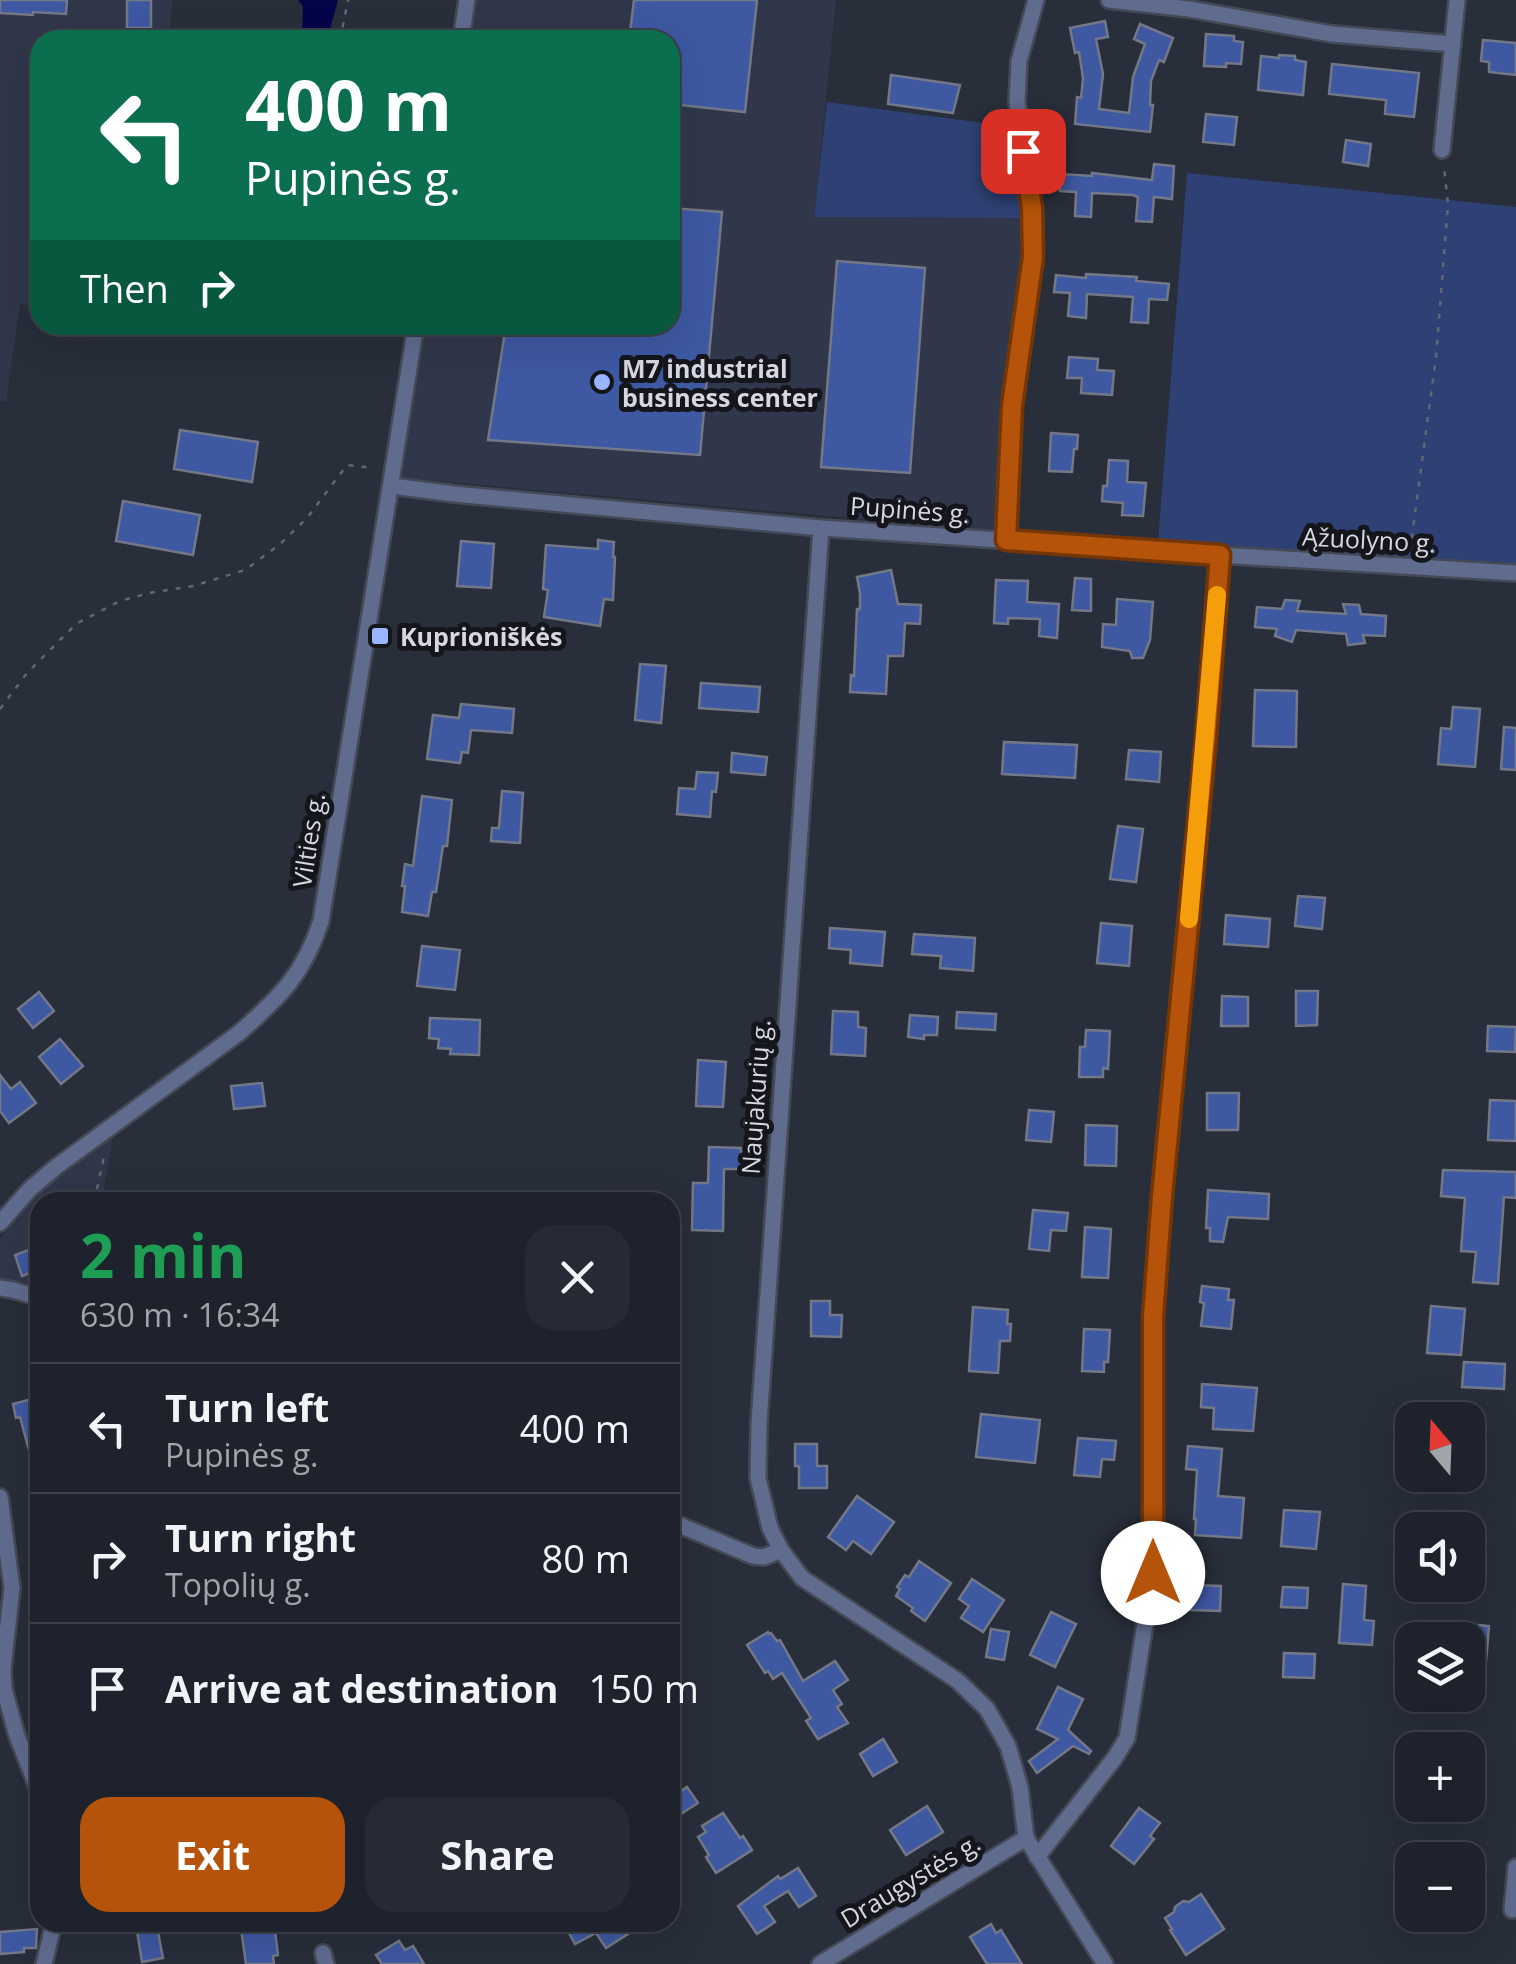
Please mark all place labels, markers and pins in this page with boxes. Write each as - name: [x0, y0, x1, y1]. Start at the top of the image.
- pin: [981, 109, 1066, 194]
- place label: M7 industrial business center: [622, 351, 818, 414]
- marker: M7 industrial business center: [591, 371, 613, 393]
- place label: Kuprioniškės: [400, 619, 563, 653]
- marker: Kuprioniškės: [369, 625, 391, 647]

